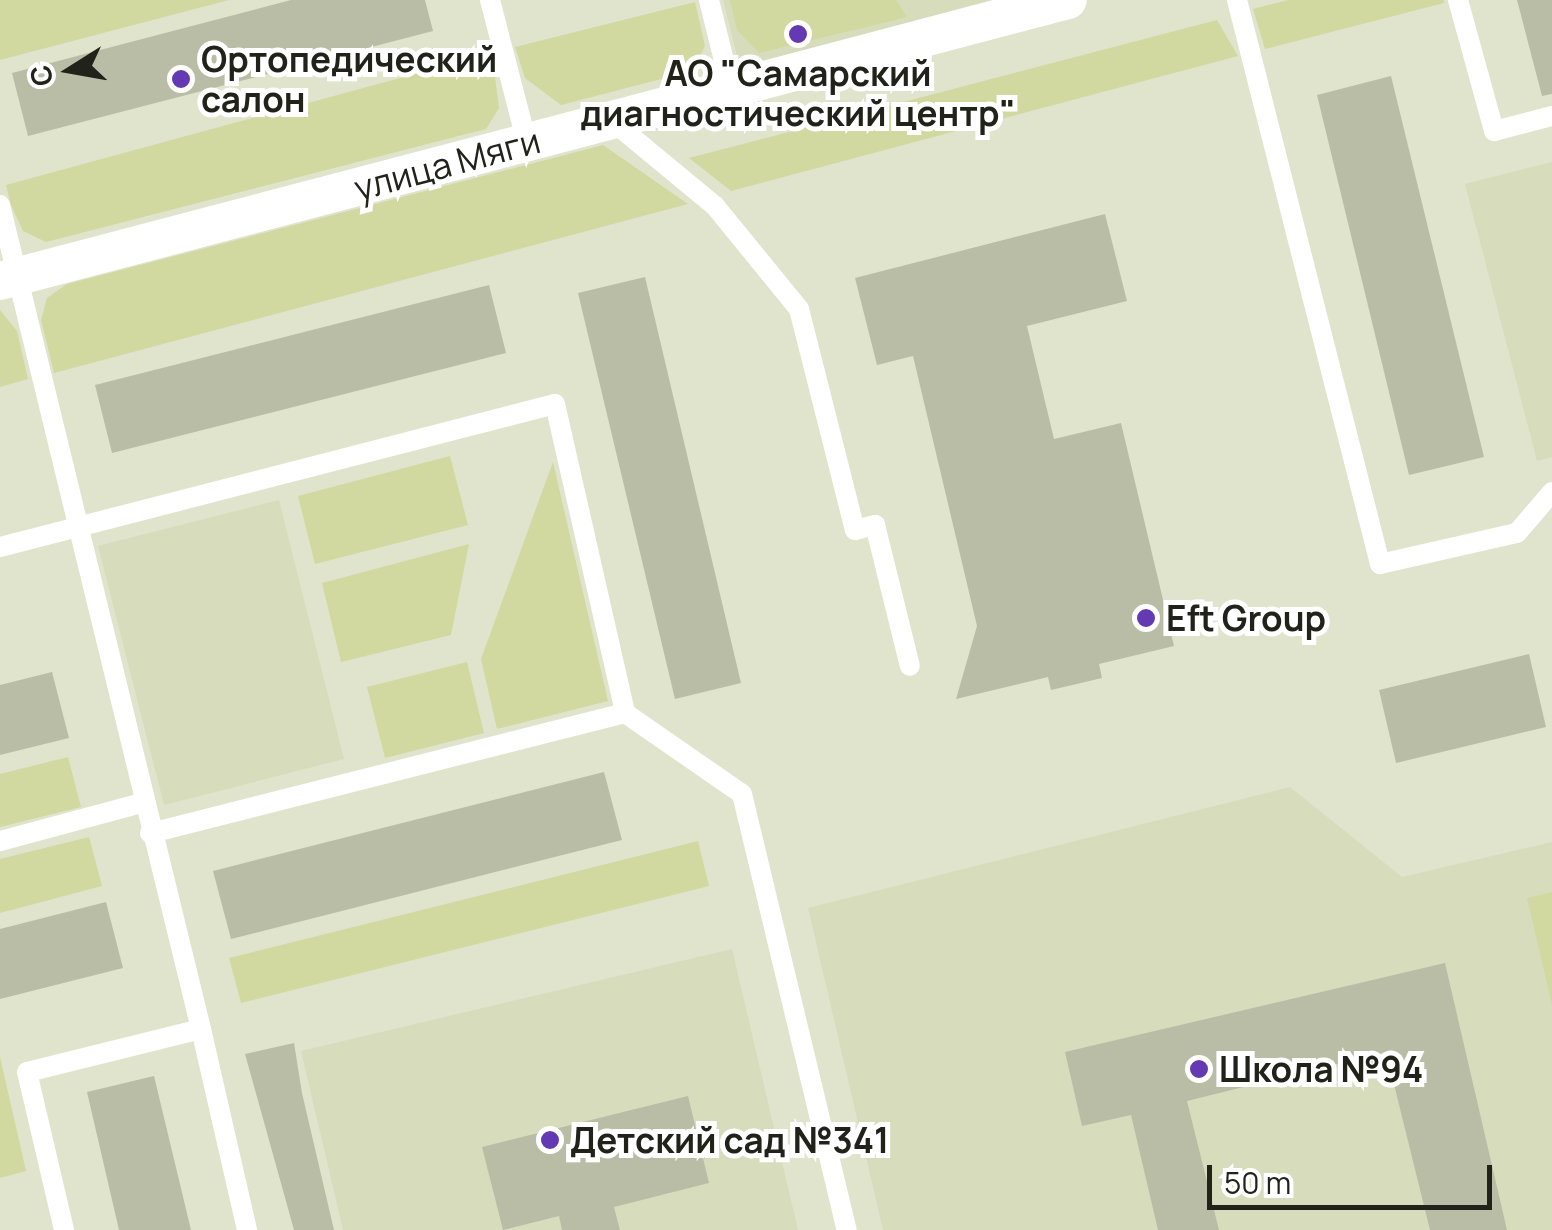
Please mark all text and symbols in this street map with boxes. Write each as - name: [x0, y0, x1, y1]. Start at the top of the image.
- north arrow: [20, 20, 120, 120]
- marker: АО "Самарский диагностический центр": [785, 21, 811, 47]
- place label: Ортопедический салон: [201, 38, 497, 120]
- place label: АО "Самарский диагностический центр": [580, 52, 1016, 134]
- text: С: [20, 62, 61, 90]
- marker: Ортопедический салон: [170, 68, 192, 90]
- street label: улица Мяги: [349, 119, 545, 209]
- place label: Eft Group: [1166, 597, 1326, 639]
- marker: Eft Group: [1135, 607, 1157, 629]
- place label: Школа №94: [1219, 1048, 1423, 1090]
- marker: Школа №94: [1188, 1058, 1210, 1080]
- place label: Детский сад №341: [570, 1119, 889, 1161]
- marker: Детский сад №341: [539, 1129, 561, 1151]
- scale bar: [1212, 1145, 1497, 1207]
- text: 50 m: [1224, 1162, 1291, 1203]

